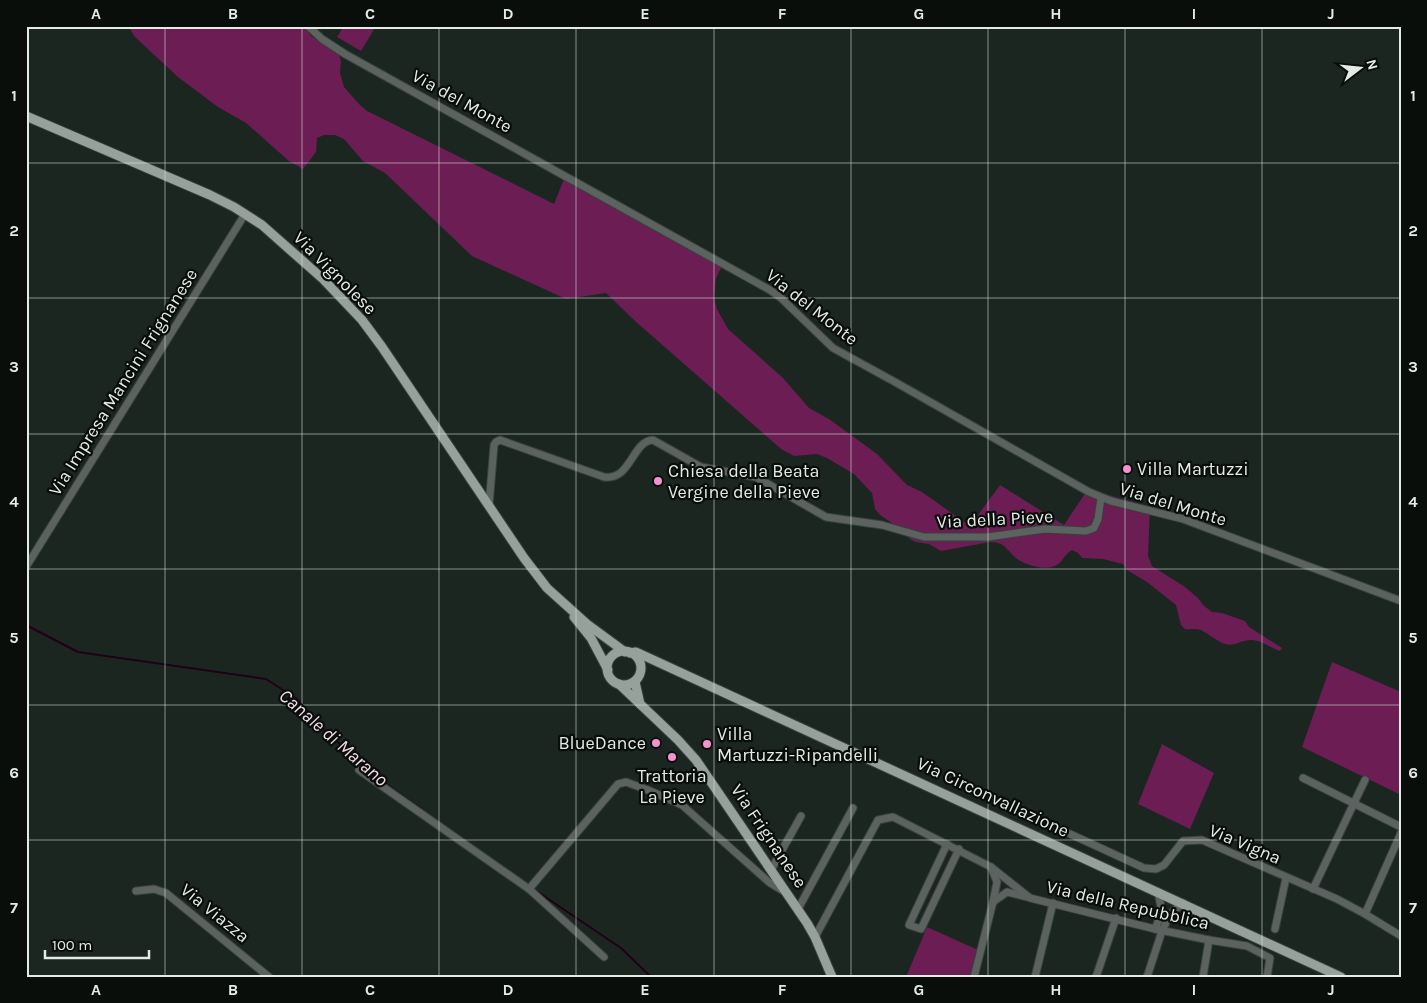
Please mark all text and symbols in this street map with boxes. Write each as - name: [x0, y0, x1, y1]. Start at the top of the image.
- text: A: [91, 4, 101, 23]
- text: B: [228, 4, 238, 23]
- text: C: [365, 4, 375, 23]
- text: D: [503, 4, 514, 23]
- text: E: [640, 4, 650, 23]
- text: F: [778, 4, 787, 23]
- text: G: [914, 4, 924, 23]
- text: H: [1050, 4, 1062, 23]
- text: I: [1192, 4, 1196, 23]
- text: J: [1327, 4, 1335, 23]
- north arrow: [1334, 42, 1384, 92]
- text: N: [1362, 57, 1382, 72]
- street label: Via del Monte: [408, 65, 516, 137]
- text: 1: [11, 86, 17, 105]
- text: 1: [1410, 86, 1416, 105]
- text: 2: [9, 221, 19, 240]
- text: 2: [1408, 221, 1418, 240]
- street label: Via Vignolese: [289, 227, 381, 319]
- street label: Via Impresa Mancini Frignanese: [44, 264, 202, 500]
- street label: Via del Monte: [762, 264, 862, 350]
- text: 3: [9, 357, 19, 376]
- text: 3: [1408, 357, 1418, 376]
- place label: Villa Martuzzi: [1137, 458, 1249, 480]
- place label: Chiesa della Beata Vergine della Pieve: [668, 460, 820, 503]
- marker: Villa Martuzzi: [1121, 463, 1133, 475]
- marker: Chiesa della Beata Vergine della Pieve: [652, 475, 664, 487]
- street label: Via del Monte: [1117, 477, 1229, 531]
- text: 4: [9, 492, 19, 511]
- text: 4: [1408, 492, 1418, 511]
- street label: Via della Pieve: [936, 505, 1054, 533]
- text: 5: [9, 628, 19, 647]
- text: 5: [1408, 628, 1418, 647]
- water label: Canale di Marano: [275, 685, 393, 791]
- place label: Villa Martuzzi-Ripandelli: [717, 723, 878, 766]
- place label: BlueDance: [558, 732, 646, 754]
- marker: BlueDance: [650, 737, 662, 749]
- marker: Villa Martuzzi-Ripandelli: [701, 738, 713, 750]
- marker: Trattoria La Pieve: [666, 751, 678, 763]
- street label: Via Circonvallazione: [913, 752, 1073, 842]
- text: 6: [9, 763, 19, 782]
- text: 6: [1408, 763, 1418, 782]
- place label: Trattoria La Pieve: [637, 765, 707, 808]
- street label: Via Frignanese: [726, 780, 812, 892]
- street label: Via Vigna: [1206, 819, 1284, 869]
- street label: Via della Repubblica: [1044, 876, 1212, 934]
- street label: Via Viazza: [176, 879, 254, 947]
- text: 7: [10, 898, 18, 917]
- text: 7: [1409, 898, 1417, 917]
- scale bar: [45, 928, 149, 960]
- text: 100 m: [52, 936, 92, 954]
- text: A: [91, 980, 101, 999]
- text: B: [228, 980, 238, 999]
- text: C: [365, 980, 375, 999]
- text: D: [503, 980, 514, 999]
- text: E: [640, 980, 650, 999]
- text: F: [778, 980, 787, 999]
- text: G: [914, 980, 924, 999]
- text: H: [1050, 980, 1062, 999]
- text: I: [1192, 980, 1196, 999]
- text: J: [1327, 980, 1335, 999]

